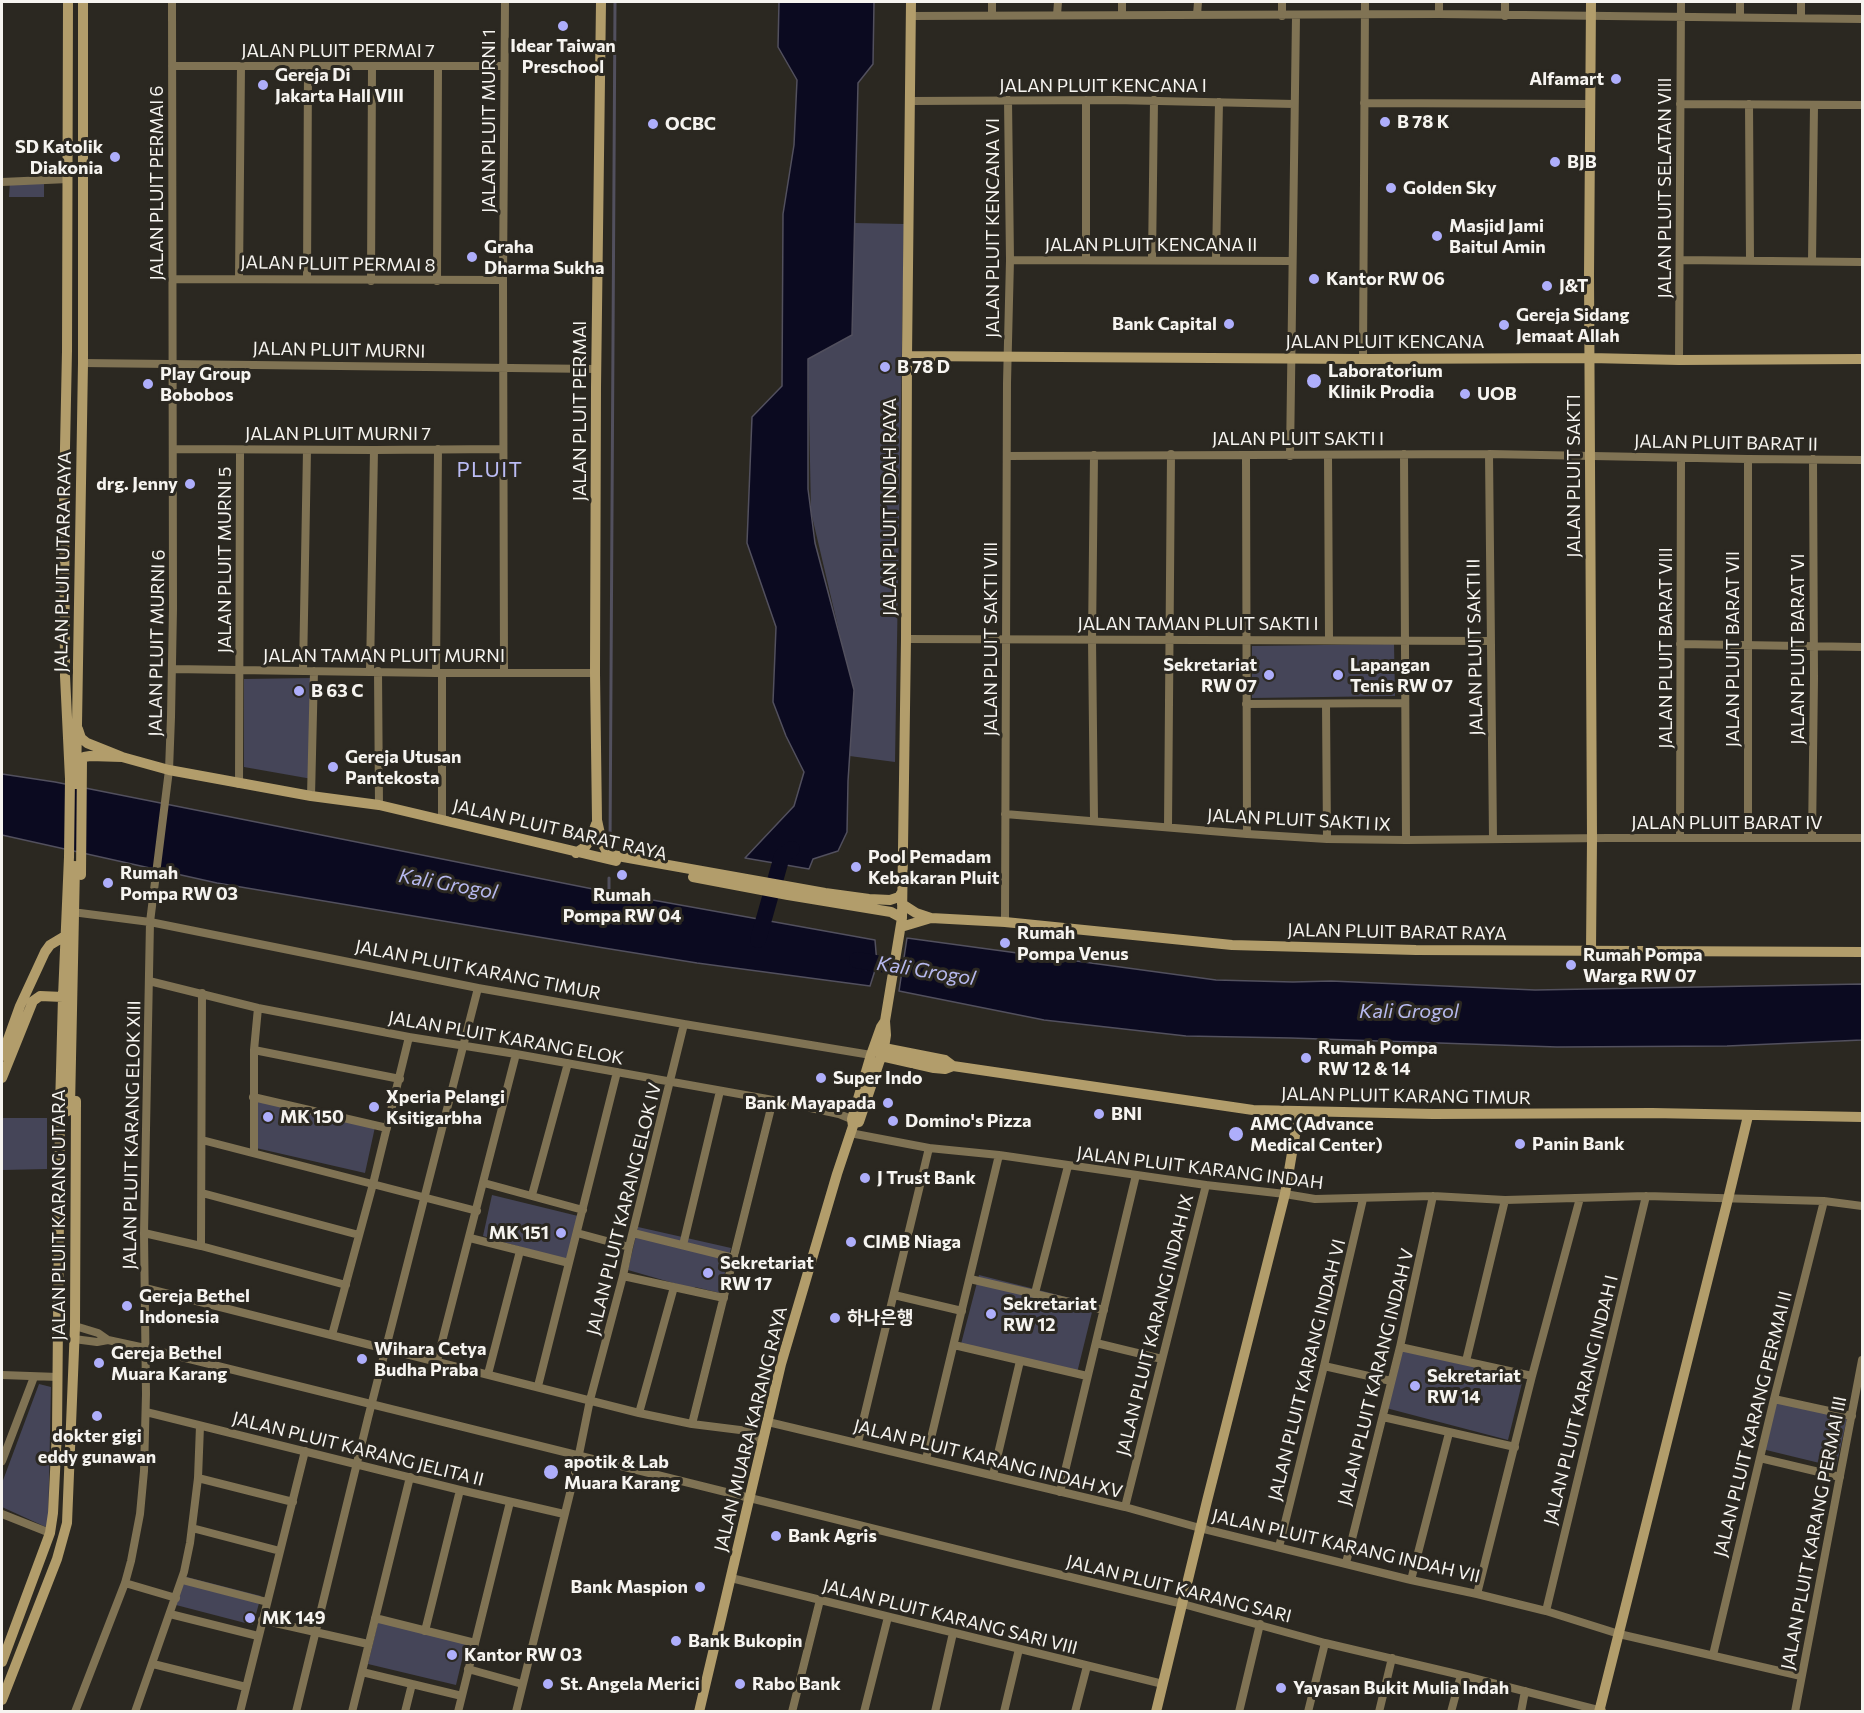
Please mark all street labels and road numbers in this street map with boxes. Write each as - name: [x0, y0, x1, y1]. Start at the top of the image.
- street label: JALAN PLUIT MURNI 1: [478, 29, 500, 213]
- street label: JALAN PLUIT PERMAI 7: [241, 40, 435, 62]
- street label: JALAN PLUIT KENCANA I: [999, 75, 1207, 97]
- street label: JALAN PLUIT SELATAN VIII: [1654, 77, 1676, 299]
- street label: JALAN PLUIT PERMAI 6: [146, 85, 168, 281]
- street label: JALAN PLUIT KENCANA VI: [982, 118, 1004, 338]
- street label: JALAN PLUIT KENCANA II: [1045, 234, 1257, 256]
- street label: JALAN PLUIT PERMAI 8: [240, 251, 436, 277]
- street label: JALAN PLUIT PERMAI: [569, 321, 591, 501]
- street label: JALAN PLUIT KENCANA: [1285, 331, 1485, 353]
- street label: JALAN PLUIT MURNI: [252, 338, 426, 362]
- street label: JALAN PLUIT SAKTI: [1563, 394, 1585, 558]
- street label: JALAN PLUIT INDAH RAYA: [879, 398, 901, 616]
- street label: JALAN PLUIT MURNI 7: [245, 423, 431, 445]
- street label: JALAN PLUIT SAKTI I: [1212, 428, 1384, 450]
- street label: JALAN PLUIT BARAT II: [1634, 431, 1818, 455]
- street label: JALAN PLUIT UTARA RAYA: [50, 451, 76, 673]
- street label: JALAN PLUIT MURNI 5: [214, 467, 236, 653]
- street label: JALAN PLUIT SAKTI VIII: [980, 542, 1002, 736]
- street label: JALAN PLUIT BARAT VIII: [1655, 547, 1677, 749]
- street label: JALAN PLUIT MURNI 6: [145, 549, 169, 737]
- street label: JALAN PLUIT BARAT VII: [1722, 551, 1744, 747]
- street label: JALAN PLUIT BARAT VI: [1787, 553, 1809, 745]
- street label: JALAN PLUIT SAKTI II: [1463, 558, 1487, 736]
- street label: JALAN TAMAN PLUIT SAKTI I: [1077, 613, 1319, 635]
- street label: JALAN TAMAN PLUIT MURNI: [263, 645, 505, 667]
- street label: JALAN PLUIT BARAT RAYA: [451, 795, 669, 865]
- street label: JALAN PLUIT SAKTI IX: [1206, 804, 1392, 836]
- street label: JALAN PLUIT BARAT IV: [1631, 812, 1823, 834]
- street label: JALAN PLUIT BARAT RAYA: [1287, 919, 1507, 945]
- street label: JALAN PLUIT KARANG TIMUR: [353, 936, 603, 1004]
- street label: JALAN PLUIT KARANG ELOK XIII: [119, 1000, 145, 1270]
- street label: JALAN PLUIT KARANG ELOK: [387, 1007, 625, 1069]
- street label: JALAN PLUIT KARANG ELOK IV: [582, 1081, 666, 1337]
- street label: JALAN PLUIT KARANG TIMUR: [1281, 1083, 1531, 1109]
- street label: JALAN PLUIT KARANG UTARA: [48, 1089, 70, 1341]
- street label: JALAN PLUIT KARANG INDAH: [1075, 1142, 1325, 1194]
- street label: JALAN PLUIT KARANG INDAH IX: [1112, 1192, 1198, 1458]
- street label: JALAN PLUIT KARANG INDAH VI: [1264, 1237, 1350, 1503]
- street label: JALAN PLUIT KARANG INDAH V: [1334, 1246, 1418, 1508]
- street label: JALAN PLUIT KARANG INDAH I: [1539, 1273, 1623, 1527]
- street label: JALAN PLUIT KARANG PERMAI II: [1709, 1289, 1797, 1559]
- street label: JALAN MUARA KARANG RAYA: [710, 1304, 792, 1554]
- street label: JALAN PLUIT KARANG PERMAI III: [1777, 1394, 1851, 1672]
- street label: JALAN PLUIT KARANG JELITA II: [230, 1407, 486, 1491]
- street label: JALAN PLUIT KARANG INDAH XV: [851, 1415, 1125, 1503]
- street label: JALAN PLUIT KARANG INDAH VII: [1210, 1505, 1482, 1587]
- street label: JALAN PLUIT KARANG SARI: [1064, 1551, 1294, 1627]
- street label: JALAN PLUIT KARANG SARI VIII: [820, 1575, 1080, 1659]

